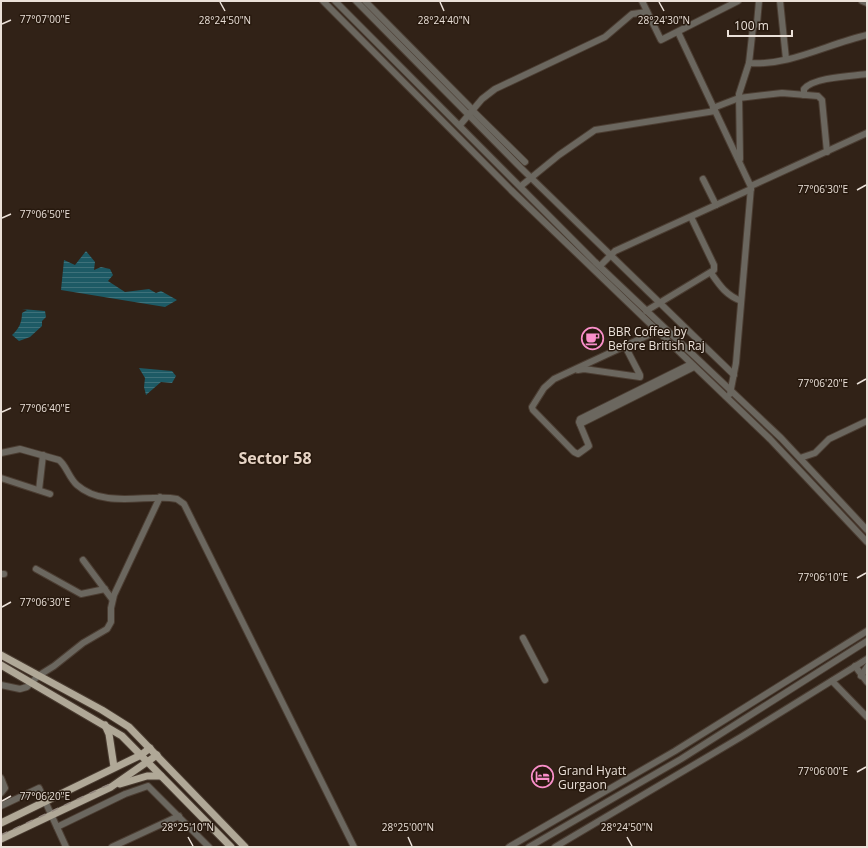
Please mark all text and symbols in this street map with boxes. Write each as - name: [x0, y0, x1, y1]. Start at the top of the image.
- text: 77°07'00"E: [20, 12, 70, 26]
- scale bar: [728, 12, 792, 38]
- text: 28°24'50"N: [199, 13, 251, 27]
- text: 28°24'40"N: [418, 13, 470, 27]
- text: 28°24'30"N: [638, 13, 690, 27]
- text: 100 m: [734, 17, 769, 34]
- text: 77°06'30"E: [798, 182, 848, 196]
- text: 77°06'50"E: [20, 207, 70, 221]
- place label: BBR Coffee by Before British Raj: [608, 323, 705, 354]
- cafe icon: BBR Coffee by Before British Raj: [580, 325, 606, 351]
- text: 77°06'20"E: [798, 376, 848, 390]
- text: 77°06'40"E: [20, 401, 70, 415]
- district label: Sector 58: [238, 447, 312, 469]
- text: 77°06'10"E: [798, 570, 848, 584]
- text: 77°06'30"E: [20, 595, 70, 609]
- place label: Grand Hyatt Gurgaon: [558, 762, 626, 793]
- hotel icon: Grand Hyatt Gurgaon: [530, 764, 556, 790]
- text: 77°06'00"E: [798, 764, 848, 778]
- text: 77°06'20"E: [20, 789, 70, 803]
- text: 28°25'10"N: [162, 820, 214, 834]
- text: 28°25'00"N: [382, 820, 434, 834]
- text: 28°24'50"N: [601, 820, 653, 834]

